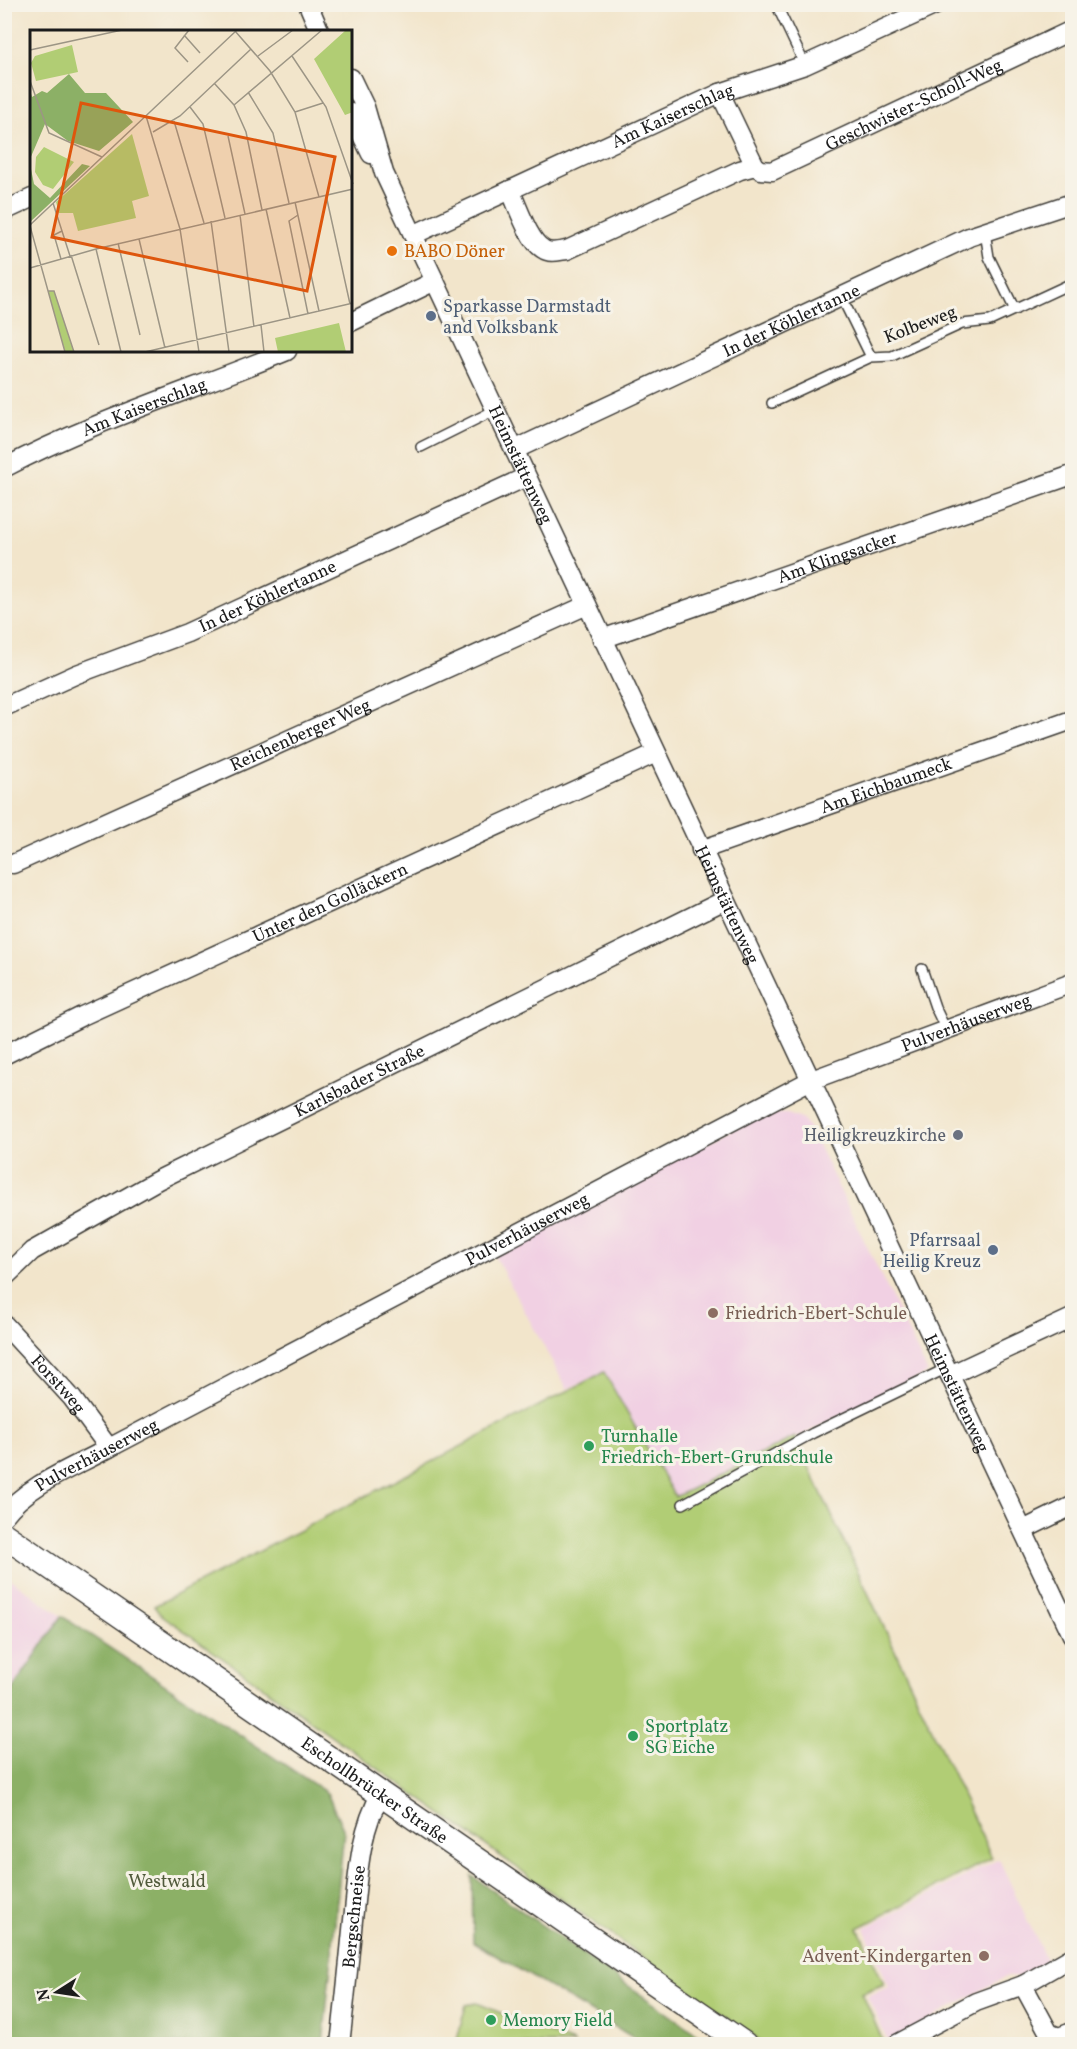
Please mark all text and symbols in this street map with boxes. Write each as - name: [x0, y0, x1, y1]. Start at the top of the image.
- inset map: [30, 30, 352, 352]
- street label: Geschwister-Scholl-Weg: [822, 53, 1007, 158]
- street label: Am Kaiserschlag: [608, 78, 738, 155]
- place label: BABO Döner: [404, 240, 505, 265]
- marker: BABO Döner: [385, 244, 399, 258]
- street label: In der Köhlertanne: [719, 279, 865, 365]
- place label: Sparkasse Darmstadt and Volksbank: [443, 295, 611, 341]
- street label: Kolbeweg: [881, 300, 960, 351]
- marker: Sparkasse Darmstadt and Volksbank: [424, 309, 438, 323]
- street label: Am Kaiserschlag: [78, 373, 211, 444]
- street label: Heimstättenweg: [481, 402, 558, 529]
- street label: Am Klingsacker: [774, 526, 901, 591]
- street label: In der Köhlertanne: [195, 555, 341, 640]
- street label: Reichenberger Weg: [226, 693, 375, 779]
- street label: Am Eichbaumeck: [817, 752, 956, 821]
- street label: Heimstättenweg: [687, 842, 764, 969]
- street label: Unter den Golläckern: [249, 857, 412, 950]
- street label: Pulverhäuserweg: [898, 988, 1035, 1059]
- street label: Karlsbader Straße: [290, 1039, 429, 1125]
- place label: Heiligkreuzkirche: [804, 1124, 946, 1149]
- marker: Heiligkreuzkirche: [951, 1128, 965, 1142]
- street label: Pulverhäuserweg: [461, 1187, 594, 1273]
- place label: Pfarrsaal Heilig Kreuz: [882, 1229, 981, 1275]
- marker: Pfarrsaal Heilig Kreuz: [986, 1243, 1000, 1257]
- place label: Friedrich-Ebert-Schule: [725, 1302, 907, 1327]
- marker: Friedrich-Ebert-Schule: [706, 1306, 720, 1320]
- street label: Heimstättenweg: [917, 1330, 995, 1457]
- street label: Forstweg: [24, 1350, 91, 1420]
- street label: Pulverhäuserweg: [31, 1413, 163, 1499]
- place label: Turnhalle Friedrich-Ebert-Grundschule: [601, 1425, 833, 1471]
- marker: Turnhalle Friedrich-Ebert-Grundschule: [582, 1439, 596, 1453]
- place label: Sportplatz SG Eiche: [645, 1715, 728, 1761]
- marker: Sportplatz SG Eiche: [626, 1729, 640, 1743]
- street label: Eschollbrücker Straße: [295, 1732, 453, 1851]
- street label: Bergschneise: [337, 1864, 373, 1970]
- park label: Westwald: [128, 1870, 206, 1895]
- place label: Advent-Kindergarten: [802, 1945, 972, 1970]
- marker: Advent-Kindergarten: [977, 1949, 991, 1963]
- north arrow: [27, 1962, 87, 2022]
- text: N: [32, 1986, 56, 2003]
- place label: Memory Field: [503, 2009, 613, 2034]
- marker: Memory Field: [484, 2013, 498, 2027]

